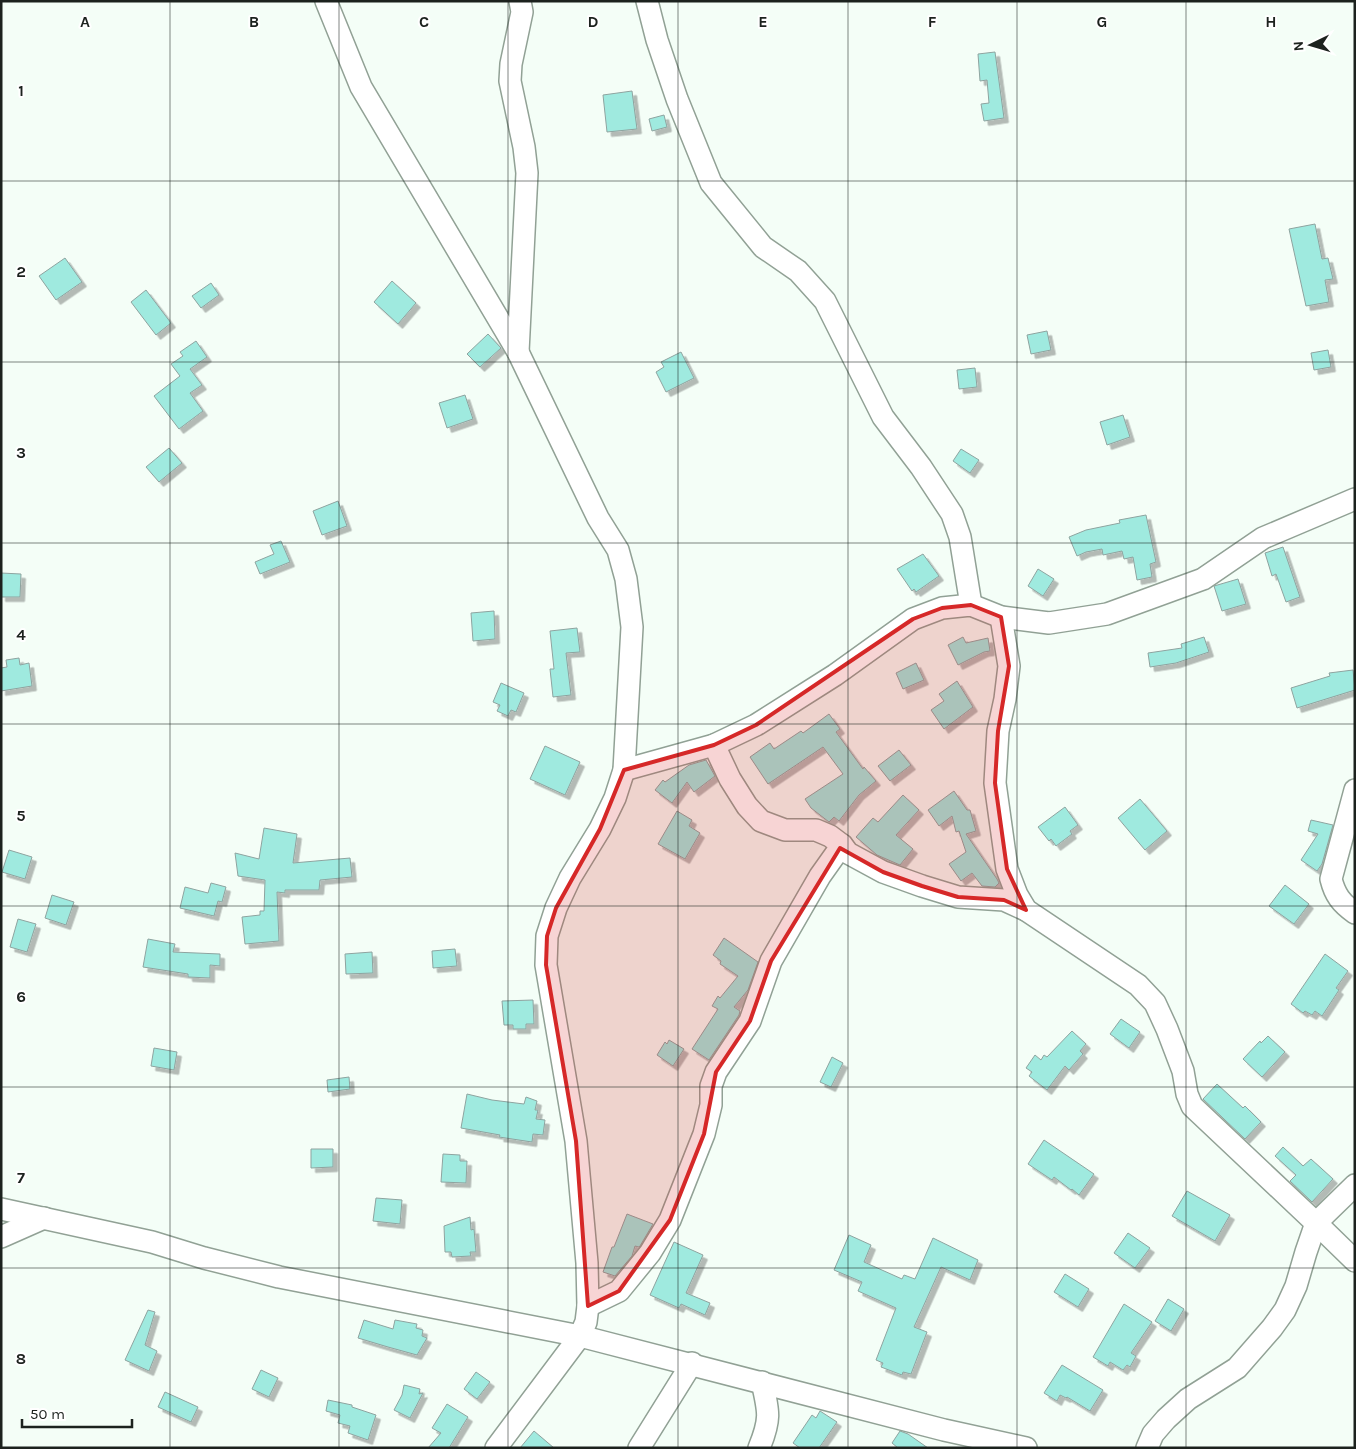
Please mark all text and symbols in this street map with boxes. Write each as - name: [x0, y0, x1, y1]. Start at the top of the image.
- text: A: [80, 12, 90, 31]
- text: B: [249, 12, 259, 31]
- text: C: [419, 12, 429, 31]
- text: D: [588, 12, 599, 31]
- text: E: [758, 12, 768, 31]
- text: F: [928, 12, 937, 31]
- text: G: [1097, 12, 1107, 31]
- text: H: [1265, 12, 1277, 31]
- north arrow: [1286, 20, 1336, 70]
- text: N: [1290, 40, 1307, 52]
- text: 1: [18, 81, 24, 100]
- text: 2: [16, 262, 26, 281]
- text: 3: [16, 443, 26, 462]
- text: 4: [16, 625, 26, 644]
- text: 5: [16, 806, 26, 825]
- text: 6: [16, 987, 26, 1006]
- text: 7: [17, 1168, 25, 1187]
- text: 8: [16, 1349, 26, 1368]
- scale bar: [22, 1396, 132, 1428]
- text: 50 m: [30, 1405, 65, 1423]

